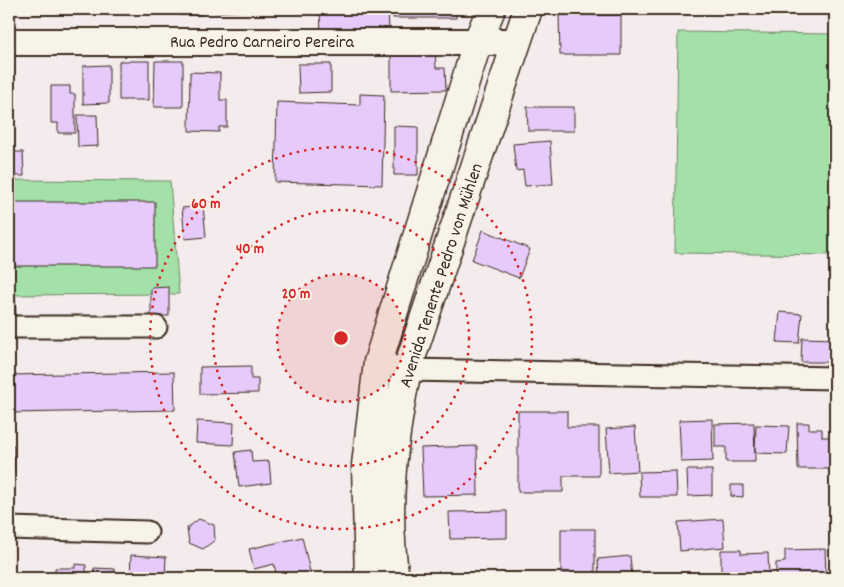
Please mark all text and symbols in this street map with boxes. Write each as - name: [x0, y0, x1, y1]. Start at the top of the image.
- street label: Rua Pedro Carneiro Pereira: [170, 31, 354, 56]
- street label: Avenida Tenente Pedro von Mühlen: [394, 160, 491, 391]
- text: 60 m: [191, 194, 221, 216]
- text: 40 m: [236, 239, 264, 261]
- text: 20 m: [282, 284, 310, 306]
- centre of rings: [332, 329, 350, 347]

